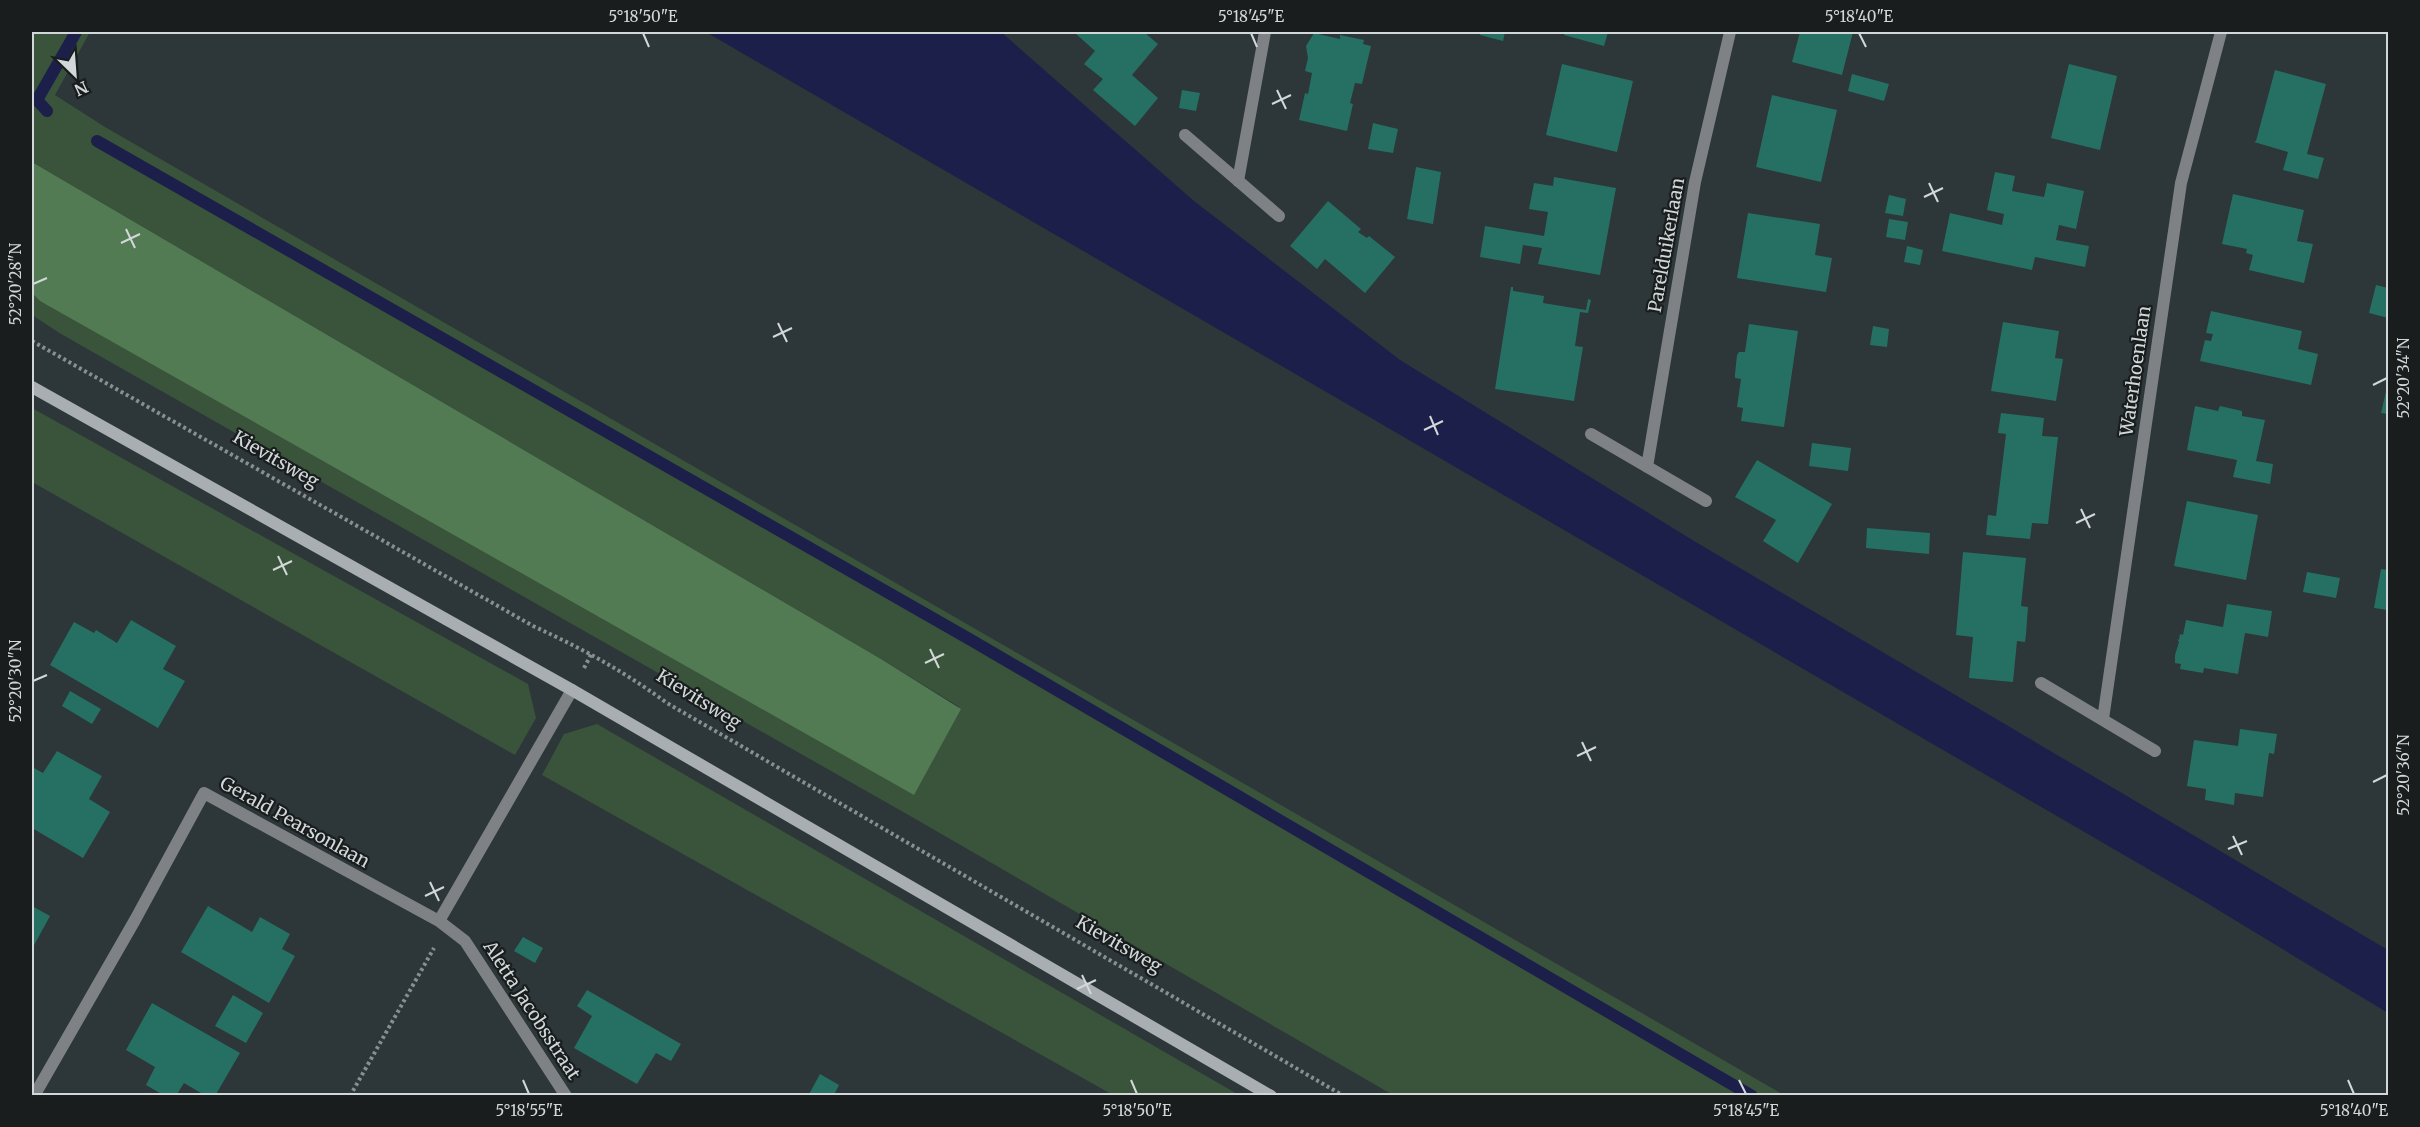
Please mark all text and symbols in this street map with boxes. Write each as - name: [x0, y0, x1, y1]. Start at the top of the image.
- text: 5°18'50"E: [609, 7, 678, 26]
- text: 5°18'45"E: [1218, 7, 1284, 26]
- text: 5°18'40"E: [1825, 7, 1894, 26]
- north arrow: [45, 45, 105, 105]
- text: N: [71, 77, 91, 100]
- street label: Parelduikerlaan: [1643, 176, 1689, 314]
- text: 52°20'28"N: [6, 242, 25, 325]
- street label: Waterhoenlaan: [2114, 304, 2156, 439]
- text: 52°20'34"N: [2394, 337, 2413, 418]
- street label: Kievitsweg: [229, 425, 323, 493]
- text: 52°20'30"N: [6, 639, 25, 722]
- street label: Kievitsweg: [652, 664, 746, 734]
- text: 52°20'36"N: [2394, 734, 2413, 816]
- street label: Gerald Pearsonlaan: [216, 771, 374, 873]
- street label: Kievitsweg: [1072, 910, 1166, 978]
- street label: Aletta Jacobsstraat: [478, 935, 586, 1084]
- text: 5°18'55"E: [495, 1101, 563, 1120]
- text: 5°18'50"E: [1103, 1101, 1172, 1120]
- text: 5°18'45"E: [1713, 1101, 1779, 1120]
- text: 5°18'40"E: [2320, 1101, 2389, 1120]

